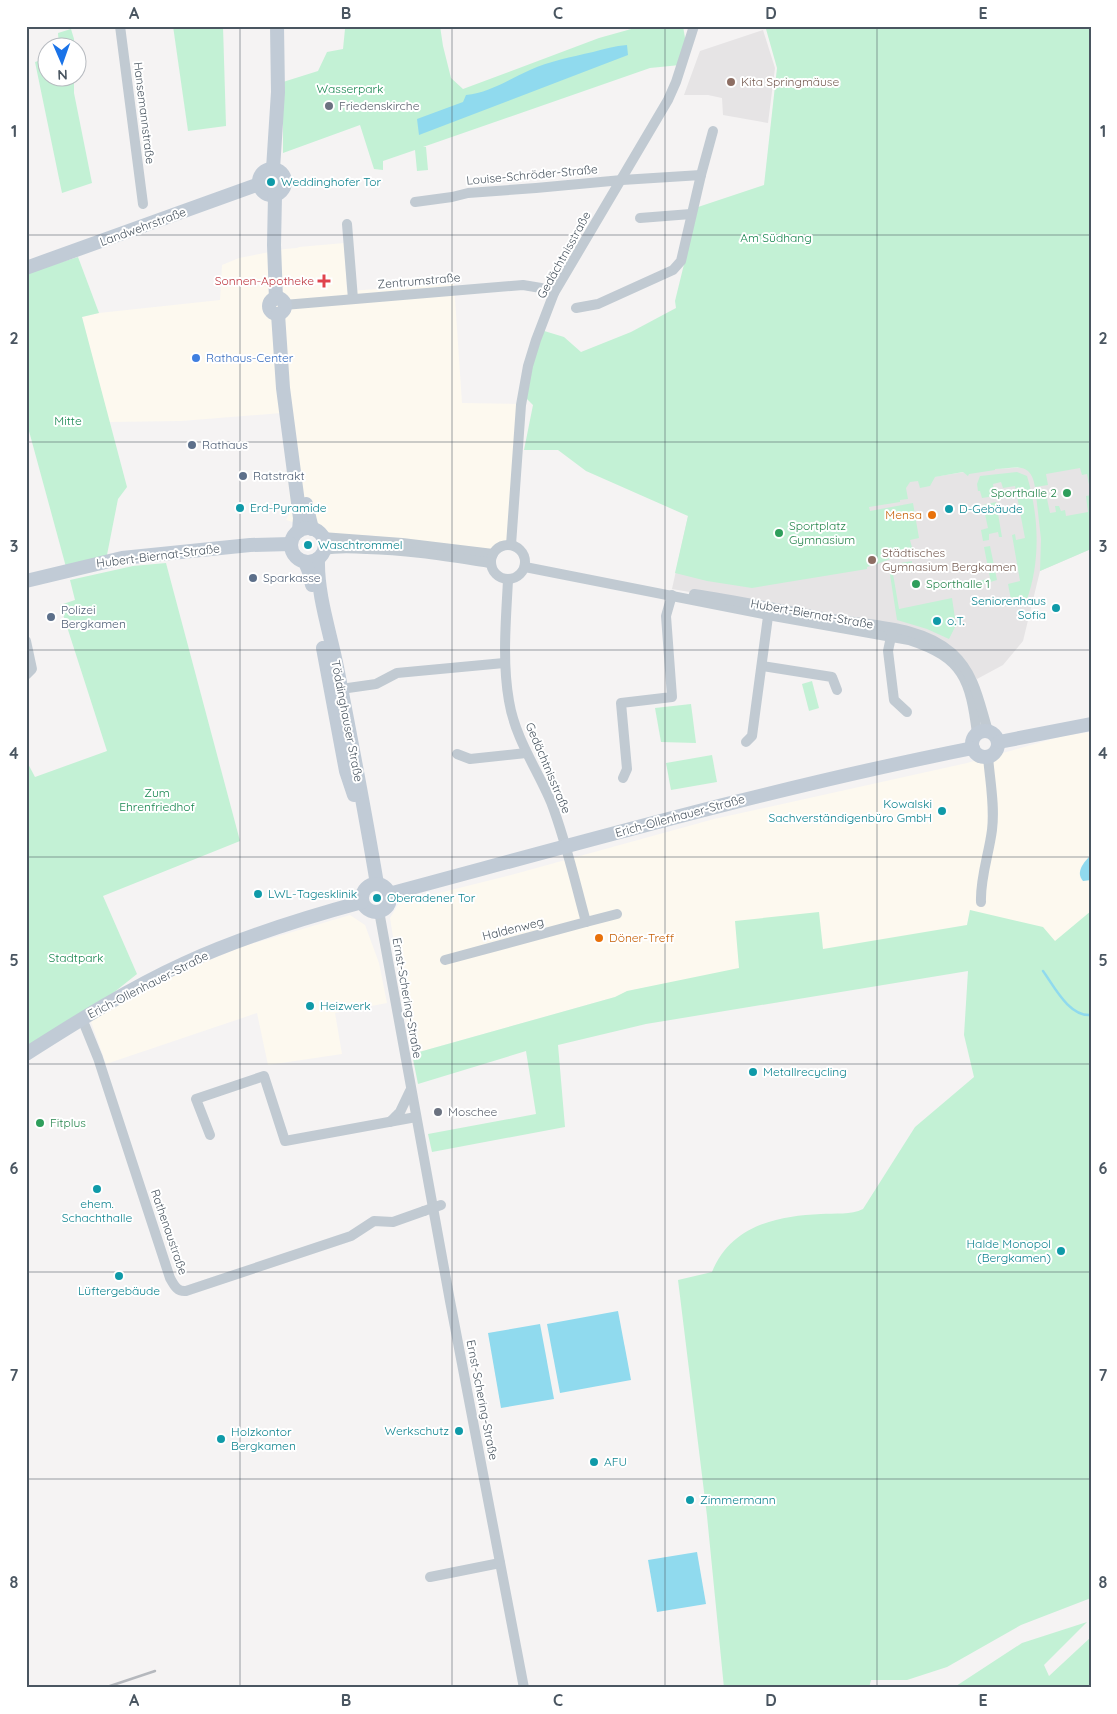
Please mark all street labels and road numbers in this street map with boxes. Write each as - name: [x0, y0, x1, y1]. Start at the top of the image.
- street label: Hansemannstraße: [131, 61, 158, 165]
- street label: Louise-Schröder-Straße: [466, 161, 598, 188]
- street label: Landwehrstraße: [98, 204, 188, 249]
- street label: Gedächtnisstraße: [533, 208, 594, 301]
- street label: Zentrumstraße: [377, 269, 461, 292]
- street label: Hubert-Biernat-Straße: [95, 540, 221, 571]
- street label: Hubert-Biernat-Straße: [750, 595, 875, 632]
- street label: Töddinghauser Straße: [328, 659, 367, 783]
- street label: Gedächtnisstraße: [523, 720, 574, 816]
- street label: Erich-Ollenhauer-Straße: [613, 791, 747, 840]
- street label: Haldenweg: [481, 914, 545, 943]
- street label: Ernst-Schering-Straße: [389, 936, 426, 1060]
- street label: Erich-Ollenhauer-Straße: [85, 947, 211, 1022]
- street label: Rathenaustraße: [148, 1187, 191, 1277]
- street label: Ernst-Schering-Straße: [463, 1338, 502, 1462]

